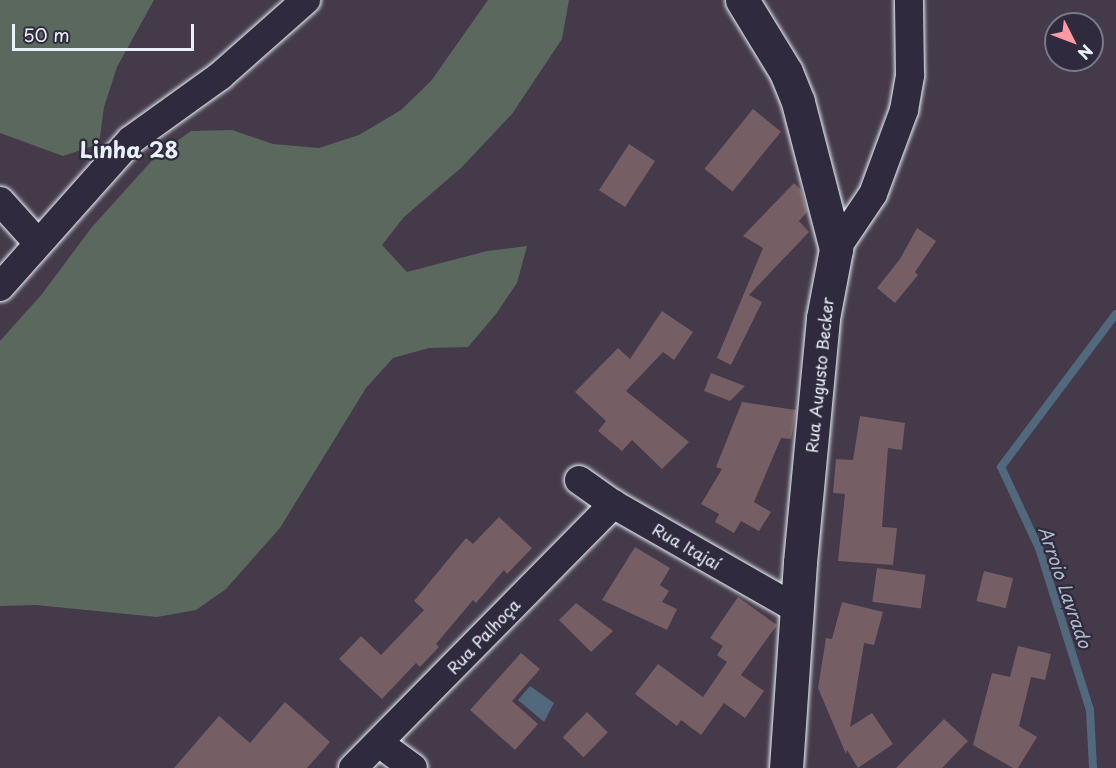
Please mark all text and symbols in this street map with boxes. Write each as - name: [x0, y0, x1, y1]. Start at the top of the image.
- scale bar: [15, 12, 196, 50]
- north arrow: [1044, 12, 1104, 72]
- text: 50 m: [23, 21, 70, 48]
- text: N: [1073, 40, 1099, 65]
- district label: Linha 28: [80, 136, 178, 162]
- street label: Rua Augusto Becker: [801, 296, 837, 454]
- street label: Rua Itajaí: [650, 519, 724, 573]
- water label: Arroio Lavrado: [1034, 523, 1096, 651]
- street label: Rua Palhoça: [442, 595, 524, 677]

